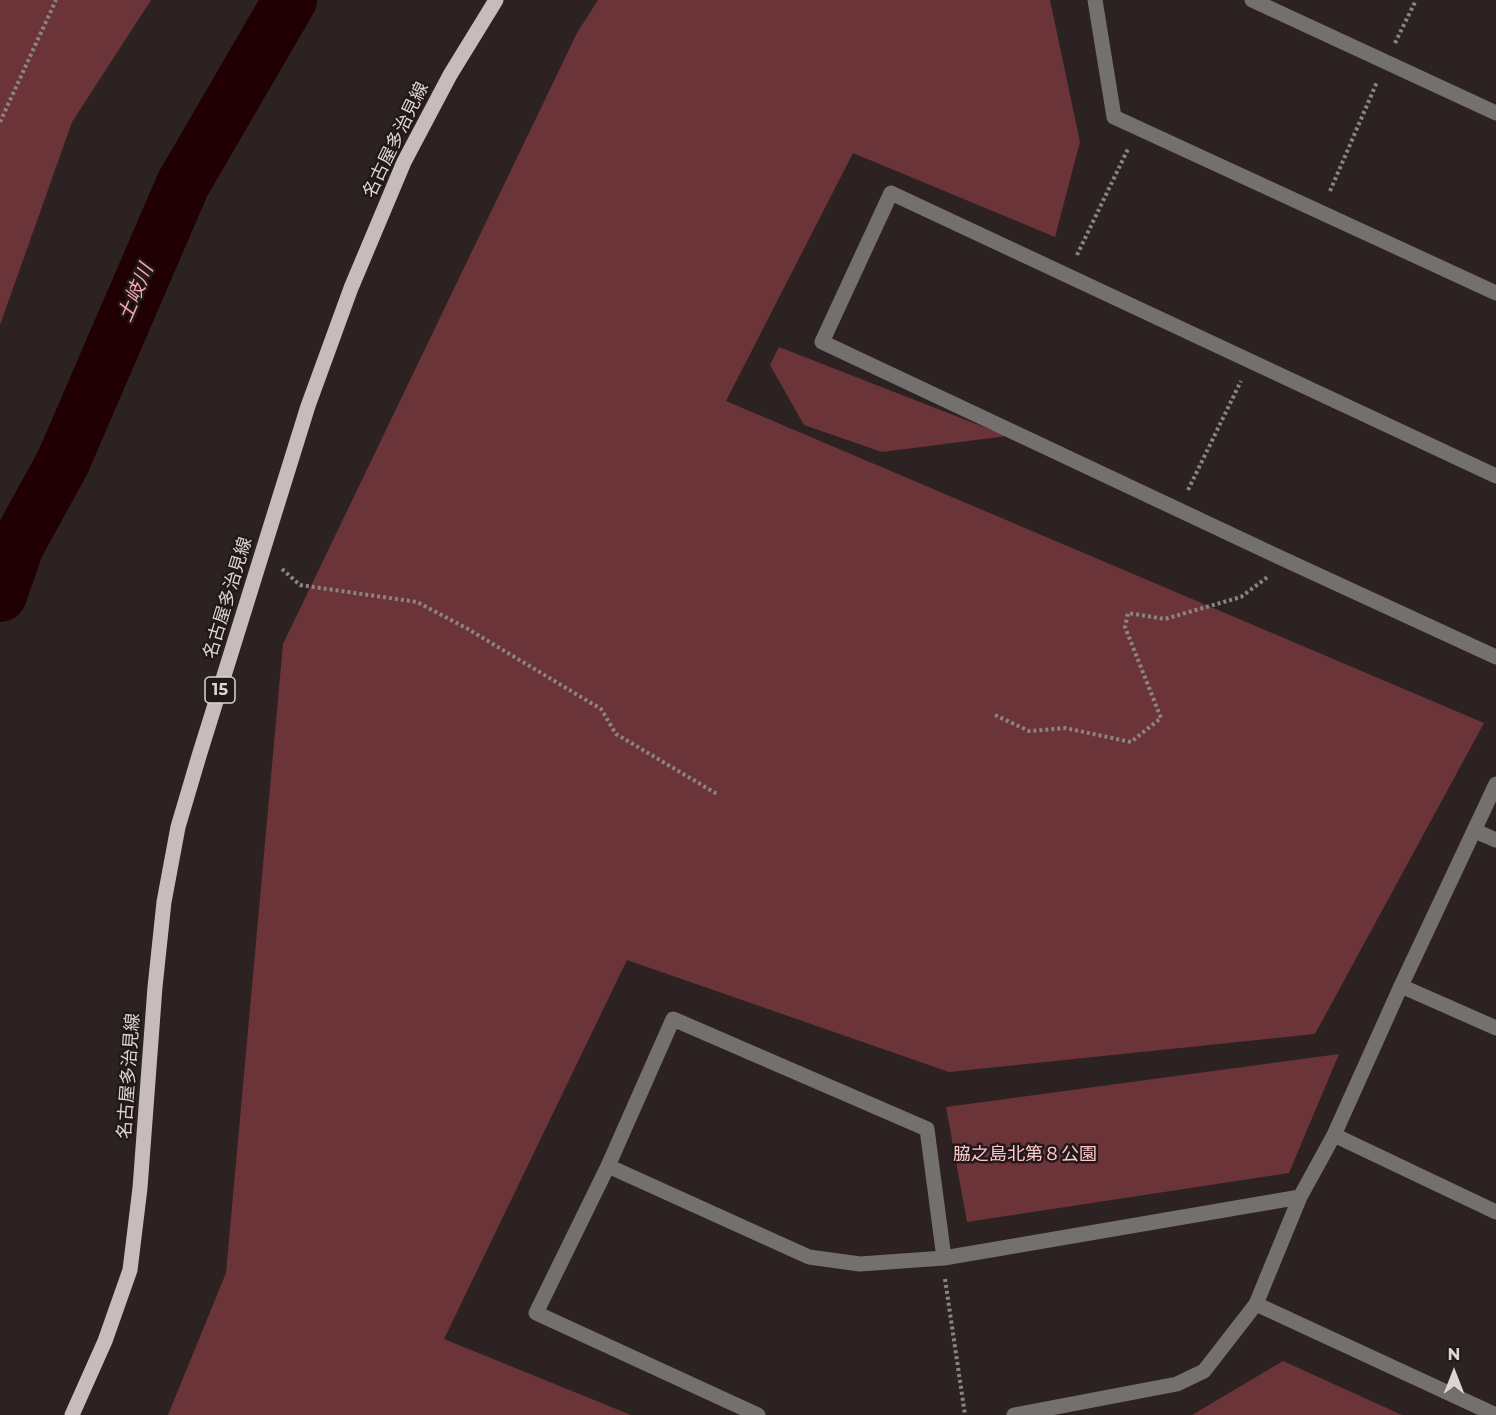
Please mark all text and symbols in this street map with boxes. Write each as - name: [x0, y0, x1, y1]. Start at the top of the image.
- street label: 名古屋多治見線: [359, 79, 433, 201]
- water label: 土岐川: [113, 261, 159, 325]
- street label: 名古屋多治見線: [199, 535, 257, 661]
- road number: 15: [205, 677, 235, 703]
- street label: 名古屋多治見線: [114, 1012, 144, 1140]
- park label: 脇之島北第８公園: [953, 1144, 1097, 1166]
- north arrow: [1424, 1343, 1484, 1403]
- text: N: [1448, 1345, 1460, 1364]

